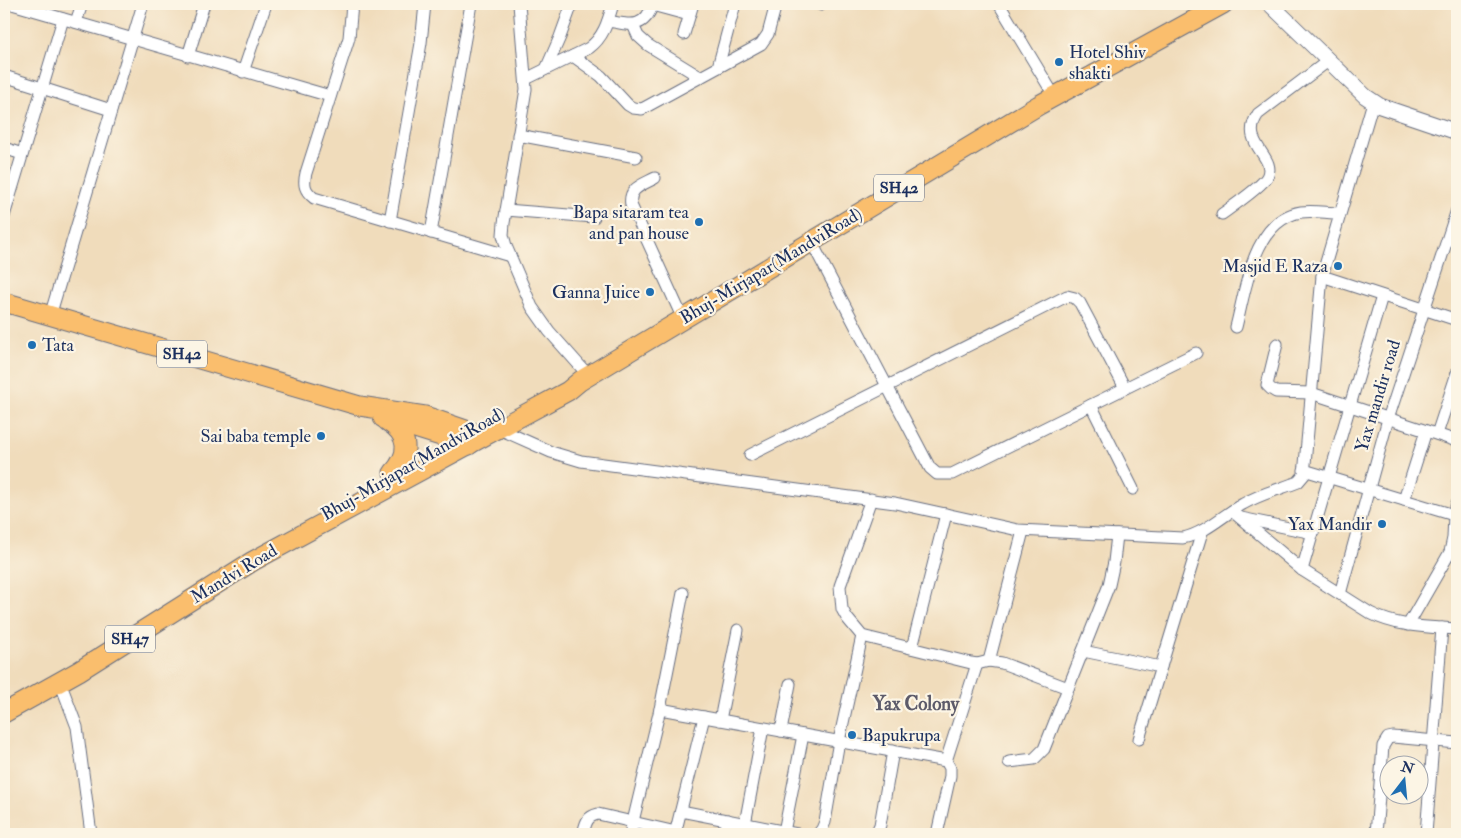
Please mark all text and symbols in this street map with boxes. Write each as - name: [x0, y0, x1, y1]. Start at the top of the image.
- place label: Hotel Shiv shakti: [1069, 41, 1146, 85]
- marker: Hotel Shiv shakti: [1053, 56, 1065, 68]
- road number: SH42: [874, 174, 924, 202]
- place label: Bapa sitaram tea and pan house: [573, 201, 690, 245]
- street label: Bhuj-Mirjapar(MandviRoad): [676, 202, 866, 330]
- marker: Bapa sitaram tea and pan house: [693, 216, 705, 228]
- place label: Masjid E Raza: [1222, 255, 1329, 278]
- marker: Masjid E Raza: [1332, 260, 1344, 272]
- place label: Ganna Juice: [552, 281, 640, 304]
- marker: Ganna Juice: [644, 286, 656, 298]
- place label: Tata: [42, 334, 75, 357]
- street label: Yax mandir road: [1350, 337, 1406, 455]
- marker: Tata: [26, 339, 38, 351]
- road number: SH42: [157, 340, 207, 368]
- street label: Bhuj-Mirjapar(MandviRoad): [317, 402, 509, 526]
- place label: Sai baba temple: [200, 425, 311, 448]
- marker: Sai baba temple: [315, 430, 327, 442]
- place label: Yax Mandir: [1288, 513, 1372, 536]
- marker: Yax Mandir: [1376, 518, 1388, 530]
- street label: Mandvi Road: [187, 539, 282, 609]
- road number: SH47: [105, 626, 155, 652]
- district label: Yax Colony: [872, 692, 960, 717]
- place label: Bapukrupa: [862, 724, 941, 747]
- marker: Bapukrupa: [846, 729, 858, 741]
- north arrow: [1378, 756, 1428, 806]
- text: N: [1398, 758, 1416, 778]

